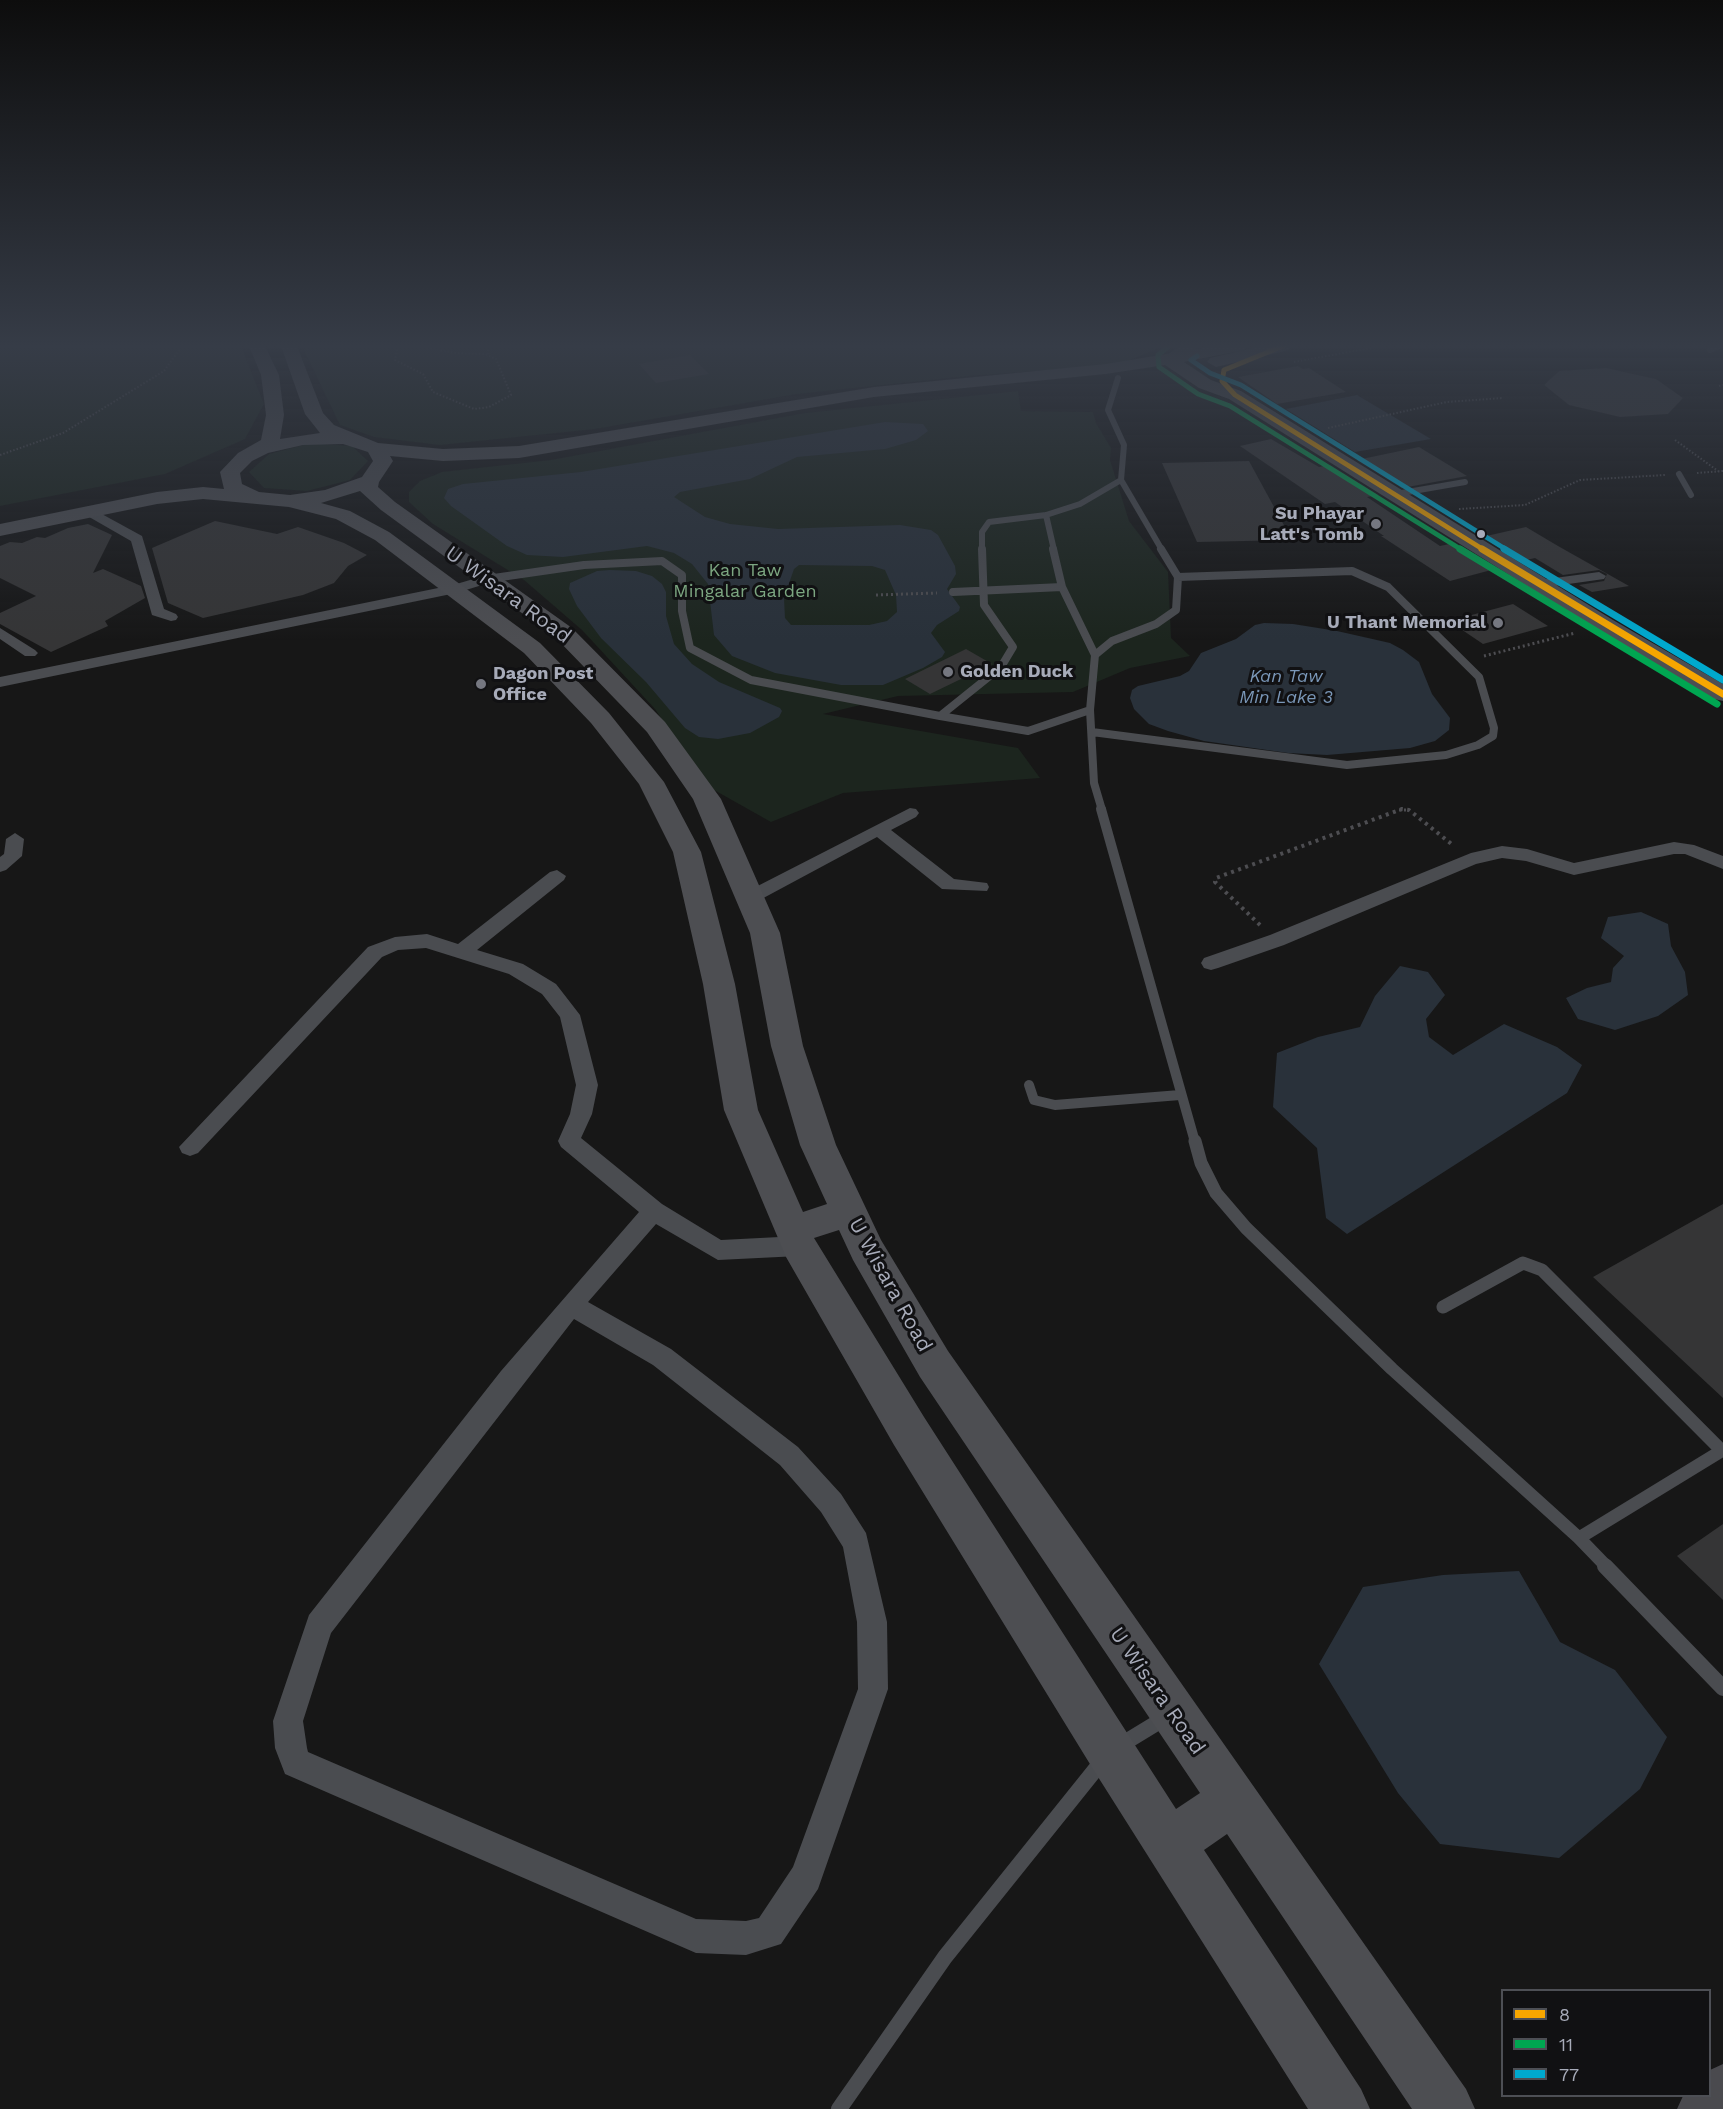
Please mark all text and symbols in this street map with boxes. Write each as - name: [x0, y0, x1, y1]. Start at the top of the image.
- place label: Su Phayar Latt's Tomb: [1260, 503, 1364, 546]
- marker: Su Phayar Latt's Tomb: [1369, 517, 1383, 531]
- unlabelled marker: [1475, 528, 1487, 540]
- street label: U Wisara Road: [440, 541, 576, 649]
- park label: Kan Taw Mingalar Garden: [673, 560, 817, 602]
- place label: U Thant Memorial: [1327, 612, 1486, 634]
- marker: U Thant Memorial: [1491, 616, 1505, 630]
- place label: Golden Duck: [960, 661, 1073, 683]
- place label: Dagon Post Office: [493, 663, 593, 706]
- marker: Golden Duck: [941, 665, 955, 679]
- water label: Kan Taw Min Lake 3: [1239, 666, 1333, 708]
- marker: Dagon Post Office: [474, 677, 488, 691]
- street label: U Wisara Road: [843, 1214, 937, 1356]
- street label: U Wisara Road: [1104, 1623, 1210, 1759]
- legend: [1501, 1989, 1711, 2097]
- text: 8: [1559, 2004, 1570, 2025]
- text: 11: [1559, 2034, 1573, 2055]
- text: 77: [1559, 2064, 1579, 2085]

